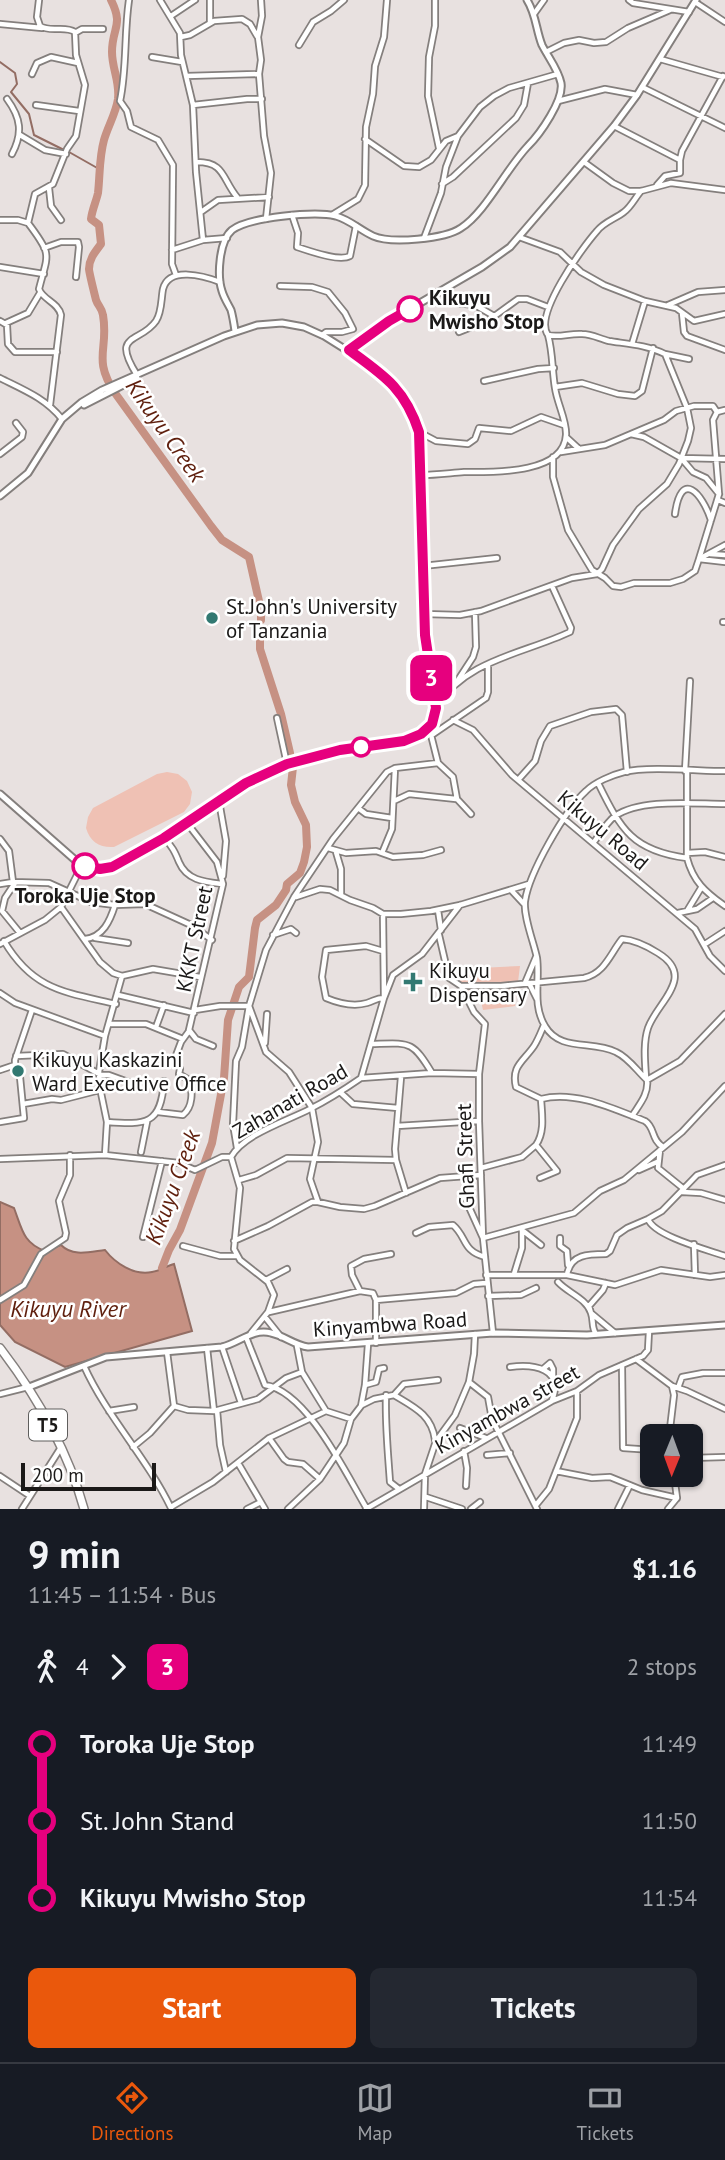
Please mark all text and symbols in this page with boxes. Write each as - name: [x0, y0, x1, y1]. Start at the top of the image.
- place label: Kikuyu Mwisho Stop: [429, 284, 544, 335]
- marker: Kikuyu Mwisho Stop: [397, 296, 423, 322]
- water label: Kikuyu Creek: [120, 373, 213, 489]
- place label: St.John's University of Tanzania: [226, 593, 397, 644]
- marker: St.John's University of Tanzania: [204, 610, 220, 626]
- line badge: 3: [408, 655, 454, 701]
- text: 3: [424, 662, 438, 693]
- unlabelled marker: [351, 737, 371, 757]
- street label: Kikuyu Road: [552, 784, 654, 876]
- marker: Toroka Uje Stop: [72, 853, 98, 879]
- place label: Toroka Uje Stop: [15, 882, 155, 909]
- street label: KKKT Street: [170, 883, 218, 995]
- place label: Kikuyu Dispensary: [429, 957, 527, 1008]
- marker: Kikuyu Dispensary: [403, 972, 423, 992]
- place label: Kikuyu Kaskazini Ward Executive Office: [32, 1046, 227, 1097]
- street label: Zahanati Road: [228, 1057, 352, 1145]
- marker: Kikuyu Kaskazini Ward Executive Office: [10, 1063, 26, 1079]
- street label: Ghafi Street: [450, 1103, 480, 1209]
- water label: Kikuyu Creek: [138, 1124, 207, 1248]
- water label: Kikuyu River: [10, 1294, 127, 1323]
- street label: Kinyambwa Road: [312, 1305, 468, 1343]
- street label: Kinyambwa street: [430, 1358, 584, 1460]
- road number: T5: [29, 1410, 67, 1441]
- north arrow: [640, 1424, 704, 1488]
- map controls: [640, 1424, 703, 1487]
- scale bar: [21, 1460, 156, 1492]
- text: 200 m: [32, 1463, 84, 1487]
- text: 9 min: [28, 1529, 121, 1578]
- text: $1.16: [632, 1552, 697, 1585]
- text: 11:45 – 11:54 · Bus: [28, 1580, 216, 1609]
- icon: walk: [28, 1648, 66, 1686]
- icon: forward: [99, 1648, 137, 1686]
- text: 3: [161, 1651, 174, 1682]
- text: 4: [76, 1652, 89, 1681]
- text: 2 stops: [627, 1652, 697, 1681]
- text: Toroka Uje Stop: [80, 1727, 255, 1760]
- text: 11:49: [642, 1729, 697, 1758]
- text: St. John Stand: [80, 1804, 234, 1837]
- text: 11:50: [642, 1806, 697, 1835]
- text: Kikuyu Mwisho Stop: [80, 1881, 306, 1914]
- text: 11:54: [642, 1883, 697, 1912]
- button: Start: [28, 1968, 356, 2048]
- button: Tickets: [370, 1968, 697, 2048]
- tab: Directions: [91, 2079, 173, 2145]
- tab: Map: [356, 2079, 394, 2145]
- tab: Tickets: [577, 2079, 634, 2145]

